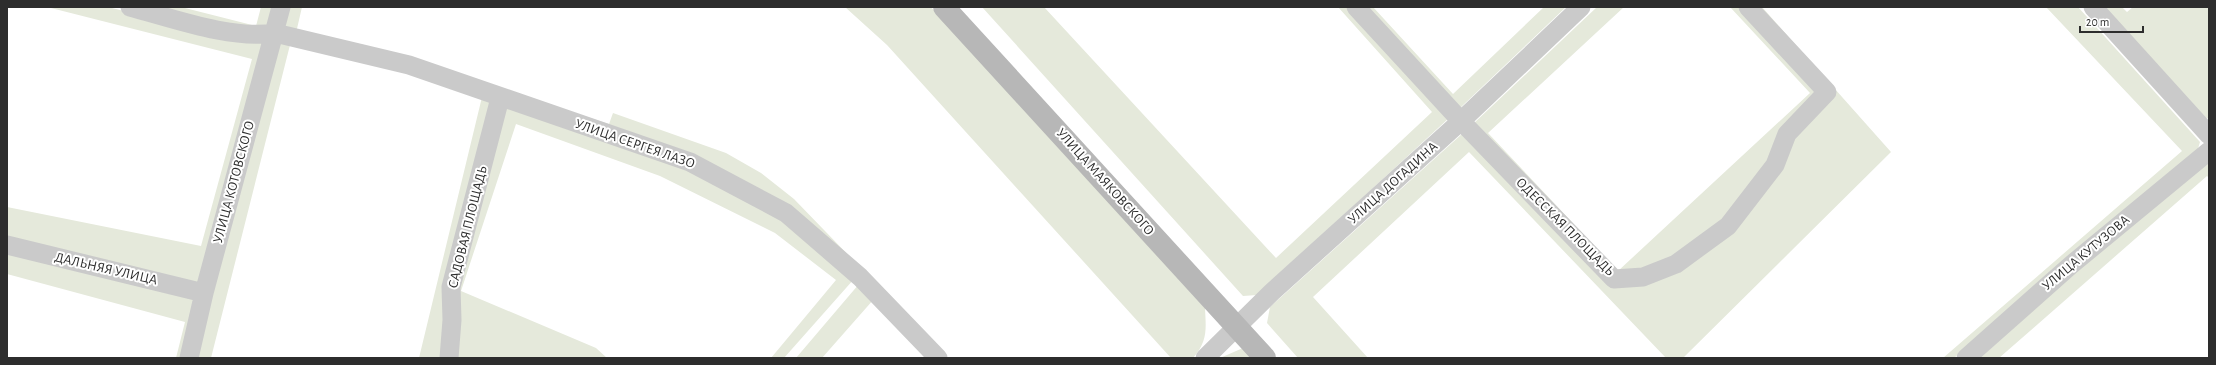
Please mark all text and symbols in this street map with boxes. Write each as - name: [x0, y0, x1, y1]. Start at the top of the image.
- scale bar: [2080, 8, 2143, 34]
- text: 20 m: [2086, 16, 2109, 28]
- street label: УЛИЦА СЕРГЕЯ ЛАЗО: [573, 117, 697, 171]
- street label: УЛИЦА КОТОВСКОГО: [211, 119, 257, 245]
- street label: УЛИЦА МАЯКОВСКОГО: [1053, 126, 1157, 238]
- street label: УЛИЦА ДОГАДИНА: [1346, 139, 1440, 227]
- street label: САДОВАЯ ПЛОЩАДЬ: [446, 164, 490, 290]
- street label: ОДЕССКАЯ ПЛОЩАДЬ: [1513, 175, 1617, 279]
- street label: УЛИЦА КУТУЗОВА: [2040, 213, 2132, 293]
- street label: ДАЛЬНЯЯ УЛИЦА: [53, 250, 159, 288]

